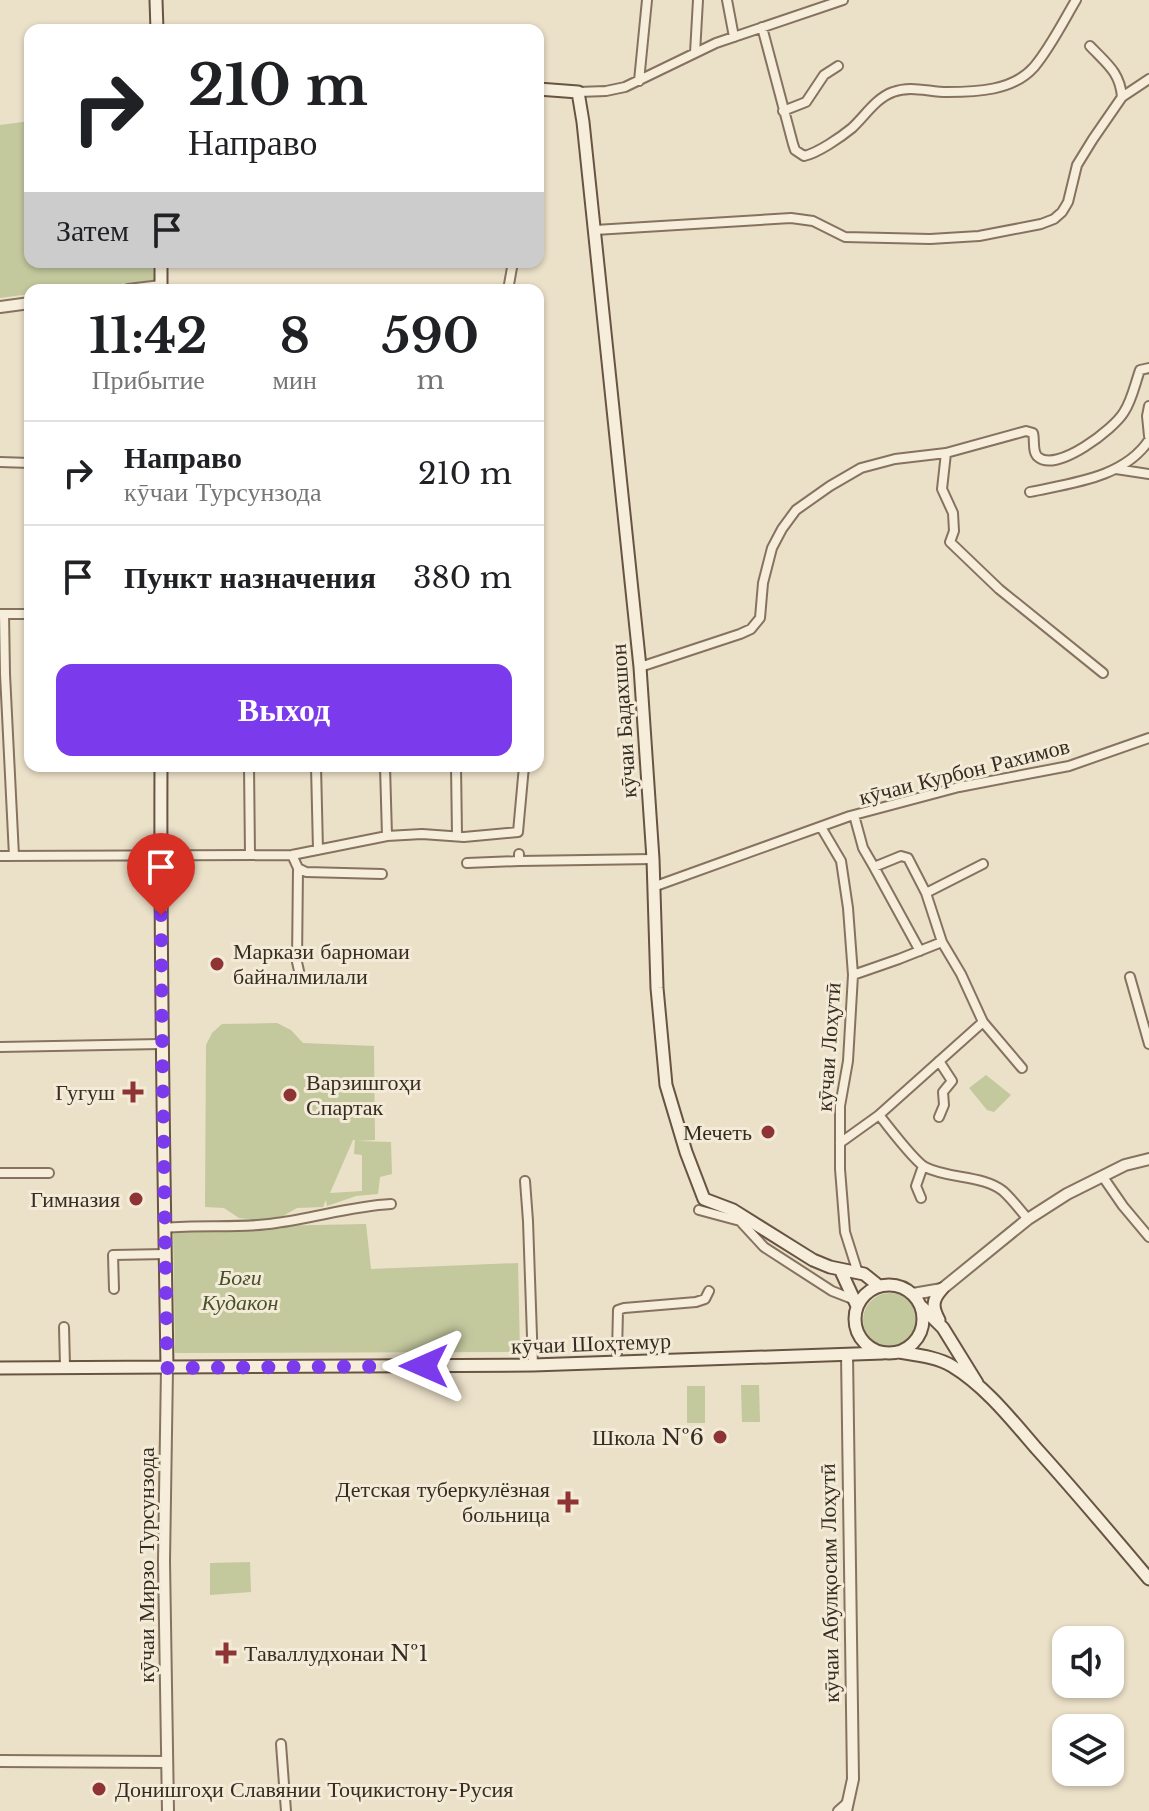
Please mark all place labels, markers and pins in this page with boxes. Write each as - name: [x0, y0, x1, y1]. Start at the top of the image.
- pin: [127, 833, 195, 915]
- place label: Маркази барномаи байналмилали: [233, 938, 410, 990]
- marker: Маркази барномаи байналмилали: [208, 955, 226, 973]
- place label: Варзишгоҳи Спартак: [306, 1069, 422, 1121]
- place label: Гугуш: [55, 1079, 115, 1106]
- marker: Гугуш: [122, 1081, 144, 1103]
- marker: Варзишгоҳи Спартак: [281, 1086, 299, 1104]
- place label: Мечеть: [683, 1119, 752, 1146]
- marker: Мечеть: [759, 1123, 777, 1141]
- place label: Гимназия: [30, 1186, 120, 1213]
- marker: Гимназия: [127, 1190, 145, 1208]
- place label: Школа №6: [592, 1424, 704, 1451]
- marker: Школа №6: [711, 1428, 729, 1446]
- place label: Детская туберкулёзная больница: [336, 1476, 550, 1528]
- marker: Детская туберкулёзная больница: [557, 1491, 579, 1513]
- place label: Таваллудхонаи №1: [244, 1640, 428, 1667]
- marker: Таваллудхонаи №1: [215, 1642, 237, 1664]
- place label: Донишгоҳи Славянии Тоҷикистону-Русия: [115, 1776, 513, 1803]
- marker: Донишгоҳи Славянии Тоҷикистону-Русия: [90, 1780, 108, 1798]

